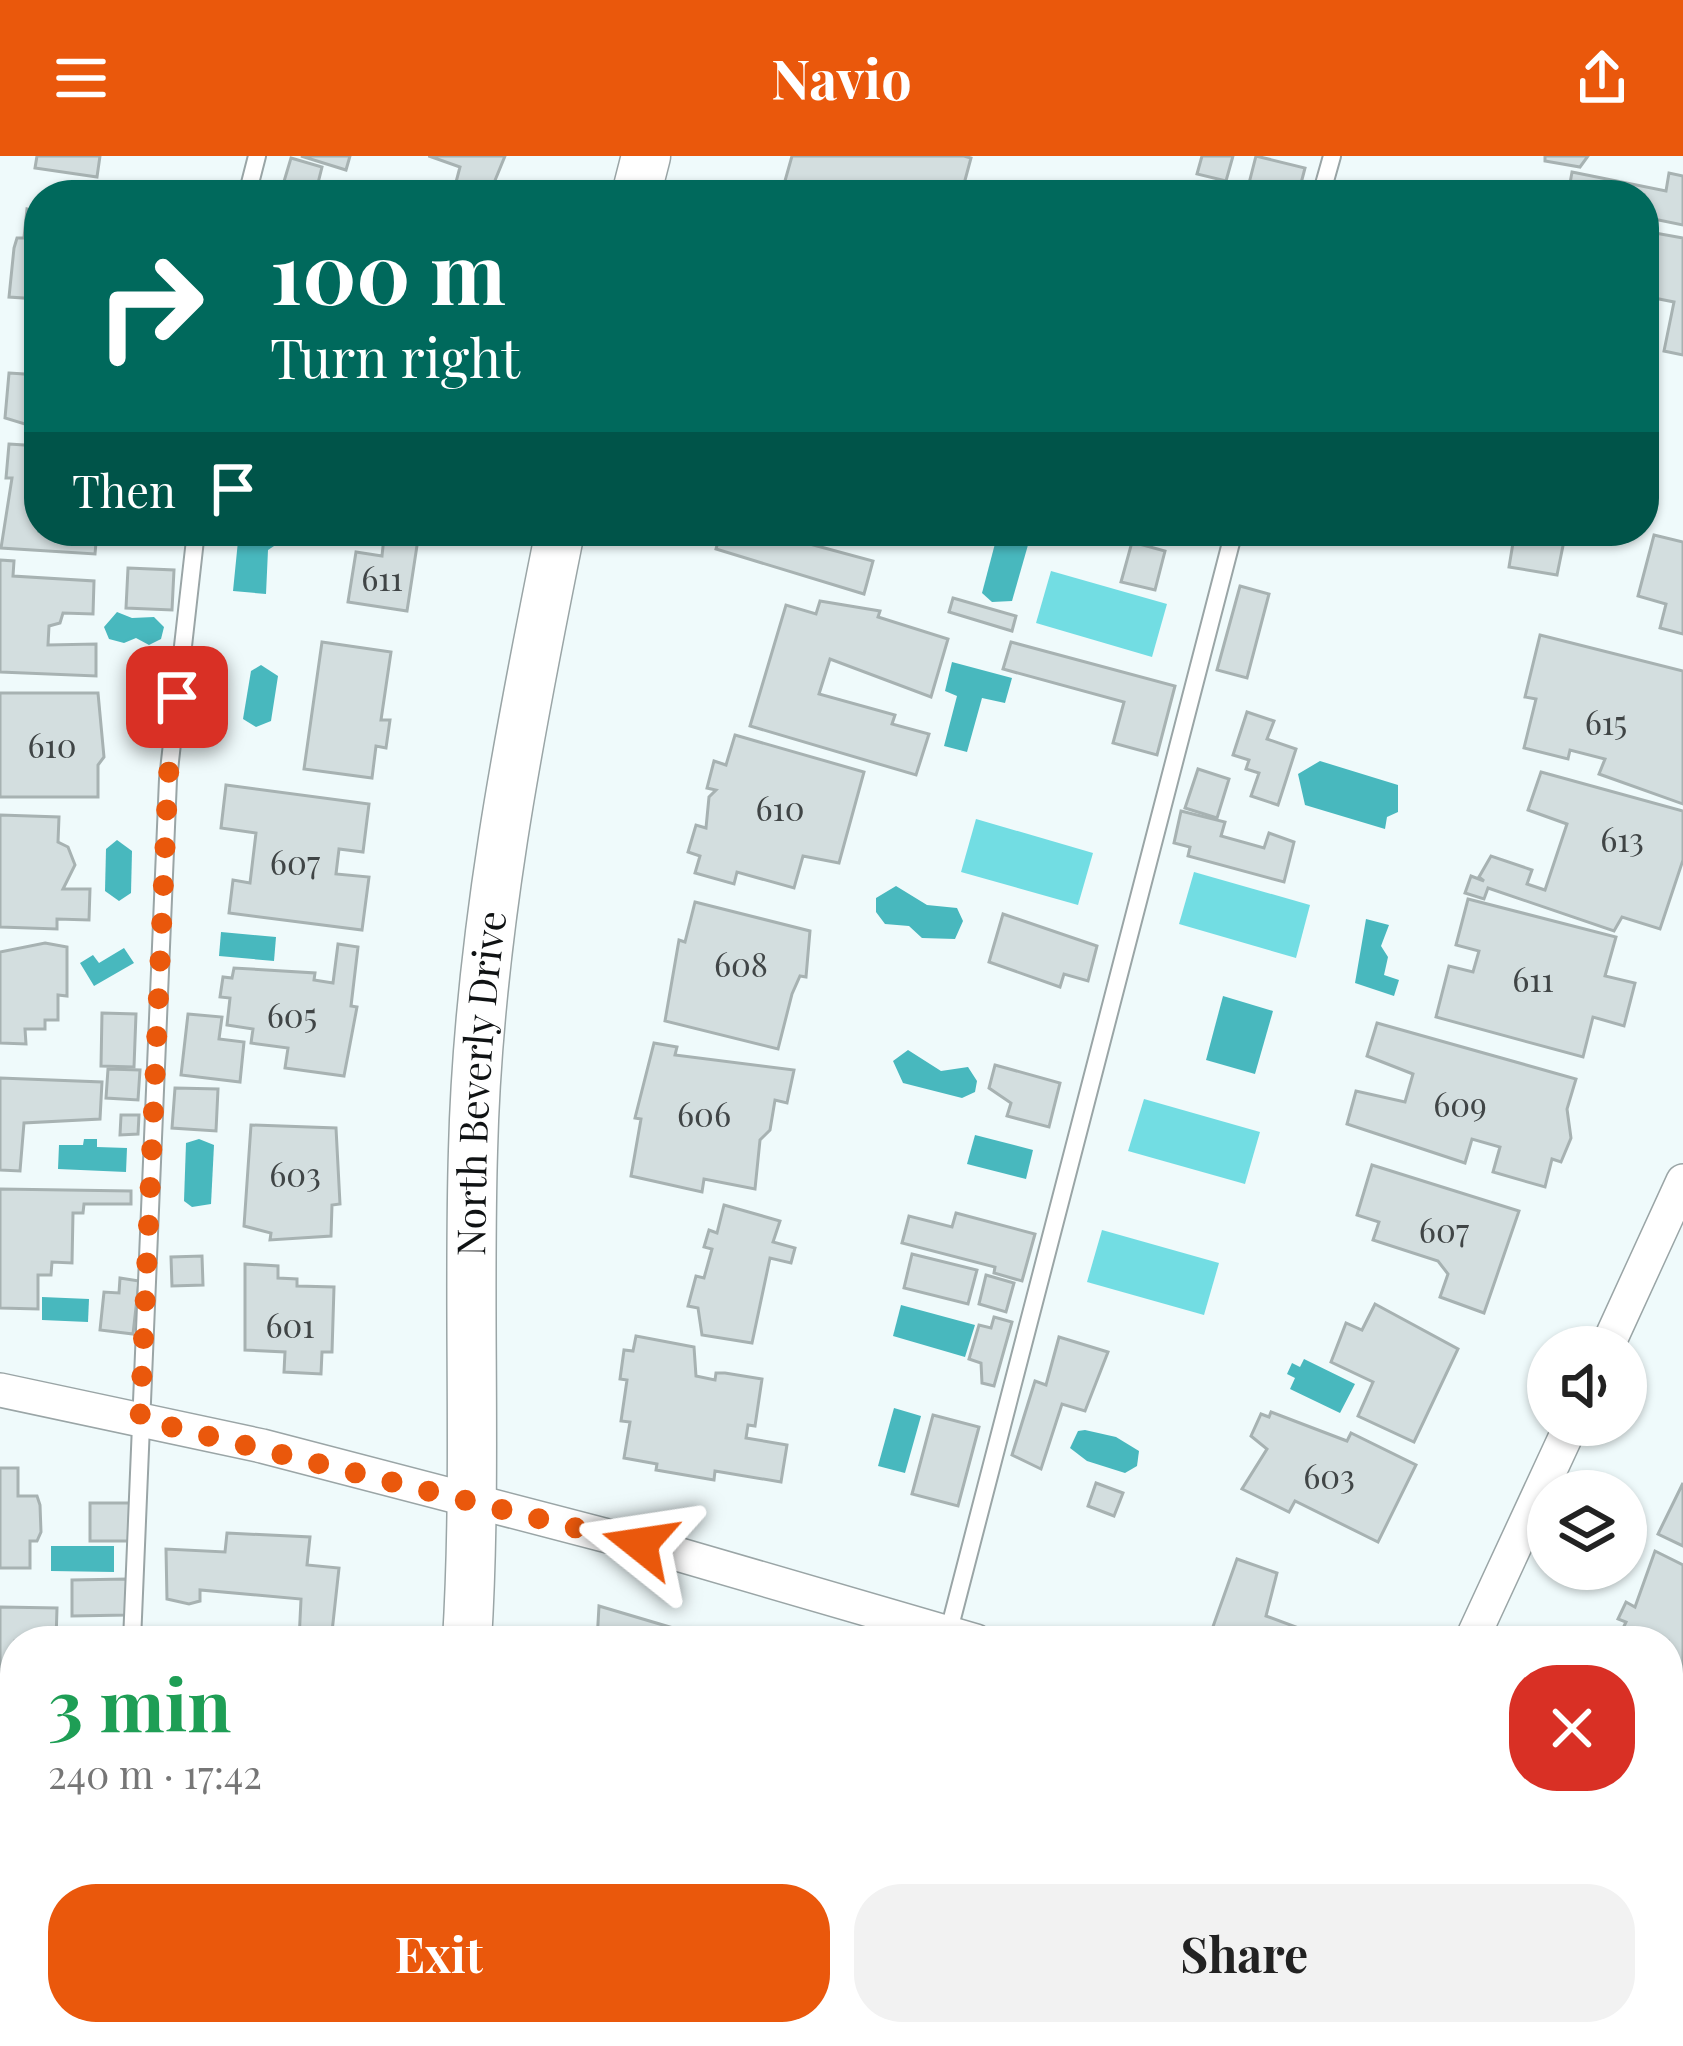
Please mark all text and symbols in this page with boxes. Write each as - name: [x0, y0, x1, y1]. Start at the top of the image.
- text: Navio: [771, 42, 912, 114]
- icon: menu: [48, 45, 114, 111]
- icon: share: [1569, 45, 1635, 111]
- text: 100 m: [270, 214, 506, 326]
- icon: right: [72, 228, 228, 384]
- text: Turn right: [270, 321, 520, 393]
- icon: arrive: [200, 456, 266, 522]
- text: Then: [72, 459, 176, 519]
- house number: 611: [361, 555, 403, 599]
- pin: [126, 646, 228, 748]
- icon: arrive: [144, 664, 210, 730]
- house number: 615: [1585, 699, 1627, 743]
- house number: 610: [27, 722, 77, 766]
- house number: 610: [755, 785, 805, 829]
- house number: 613: [1600, 816, 1644, 860]
- house number: 607: [270, 839, 321, 883]
- street label: North Beverly Drive: [443, 907, 516, 1256]
- house number: 608: [714, 941, 768, 985]
- house number: 611: [1512, 956, 1554, 1000]
- house number: 605: [267, 992, 317, 1036]
- house number: 609: [1433, 1081, 1487, 1125]
- house number: 606: [677, 1091, 731, 1135]
- house number: 603: [269, 1151, 321, 1195]
- house number: 607: [1419, 1207, 1470, 1251]
- house number: 601: [265, 1302, 315, 1346]
- map controls: [1527, 1326, 1647, 1590]
- button: sound: [1527, 1326, 1647, 1446]
- house number: 603: [1303, 1453, 1355, 1497]
- button: layers: [1527, 1470, 1647, 1590]
- position arrow: [577, 1481, 703, 1607]
- text: 3 min: [48, 1654, 232, 1750]
- button: close: [1509, 1665, 1635, 1791]
- text: 240 m · 17:42: [48, 1747, 262, 1799]
- button: Exit: [48, 1884, 830, 2022]
- button: Share: [854, 1884, 1635, 2022]

